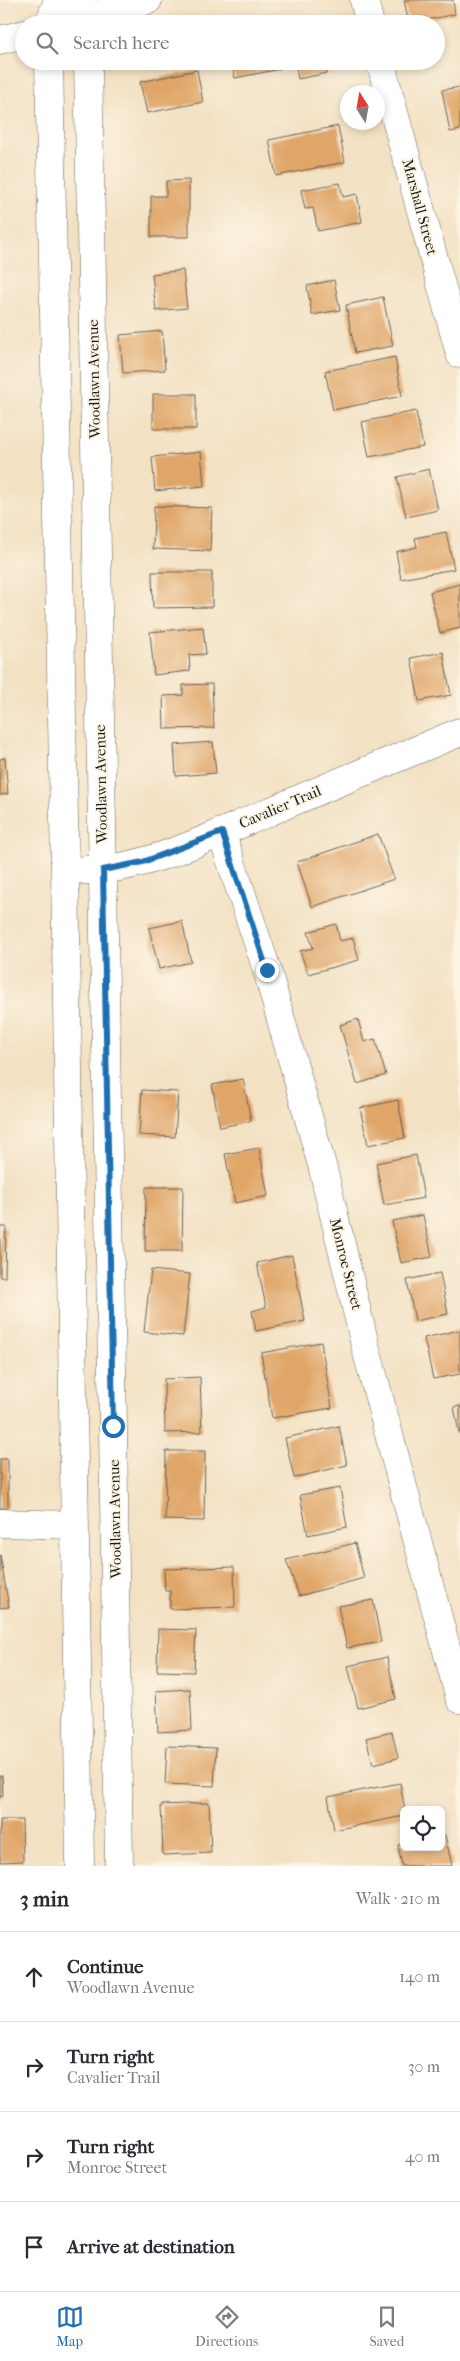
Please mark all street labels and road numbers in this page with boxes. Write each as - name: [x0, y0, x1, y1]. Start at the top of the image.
- street label: Marshall Street: [398, 157, 442, 258]
- street label: Woodlawn Avenue: [84, 319, 104, 440]
- street label: Woodlawn Avenue: [91, 724, 111, 845]
- street label: Cavalier Trail: [236, 782, 324, 832]
- street label: Monroe Street: [326, 1216, 366, 1312]
- street label: Woodlawn Avenue: [105, 1459, 125, 1580]

